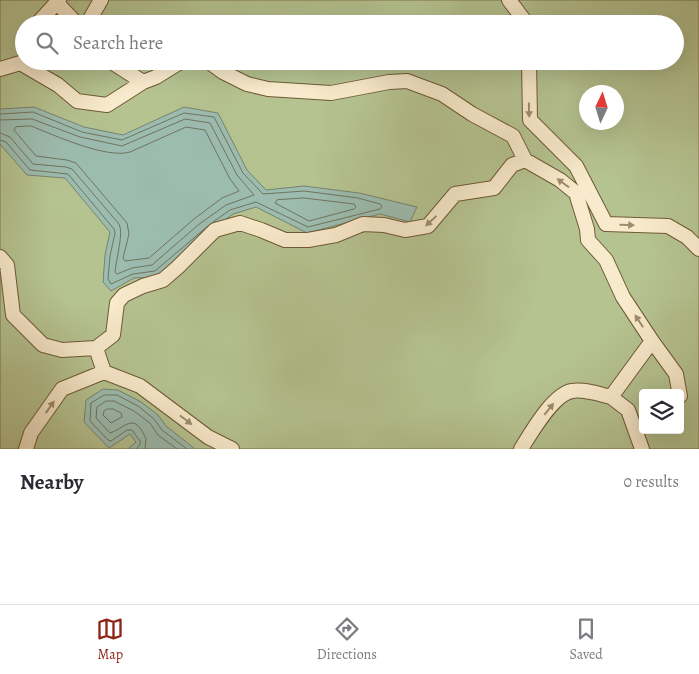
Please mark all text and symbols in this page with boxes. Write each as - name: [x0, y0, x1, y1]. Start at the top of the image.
- search box: [15, 15, 684, 70]
- icon: search: [33, 29, 61, 57]
- text: Search here: [73, 30, 163, 56]
- north arrow: [579, 85, 624, 130]
- one-way arrow: [526, 102, 534, 118]
- one-way arrow: [556, 178, 570, 188]
- one-way arrow: [426, 215, 438, 227]
- one-way arrow: [620, 221, 636, 229]
- one-way arrow: [635, 315, 644, 328]
- map controls: [639, 389, 684, 434]
- button: layers: [639, 389, 684, 434]
- one-way arrow: [45, 400, 55, 414]
- one-way arrow: [543, 403, 554, 416]
- one-way arrow: [179, 415, 193, 425]
- text: Nearby: [20, 468, 83, 496]
- text: 0 results: [623, 471, 679, 493]
- tab: Map: [96, 615, 124, 664]
- tab: Directions: [317, 615, 377, 664]
- tab: Saved: [570, 615, 603, 664]

